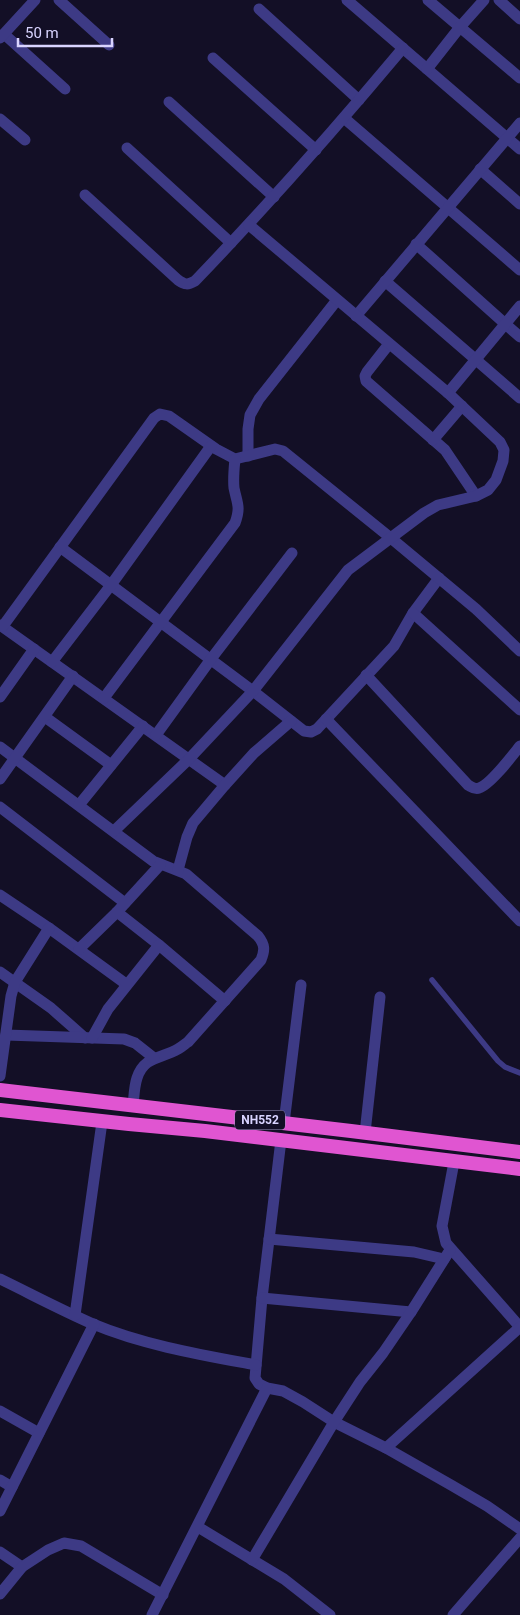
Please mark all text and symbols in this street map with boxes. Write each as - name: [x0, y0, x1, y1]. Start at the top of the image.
- scale bar: [18, 15, 111, 47]
- text: 50 m: [25, 24, 59, 42]
- road number: NH552: [235, 1110, 285, 1130]

